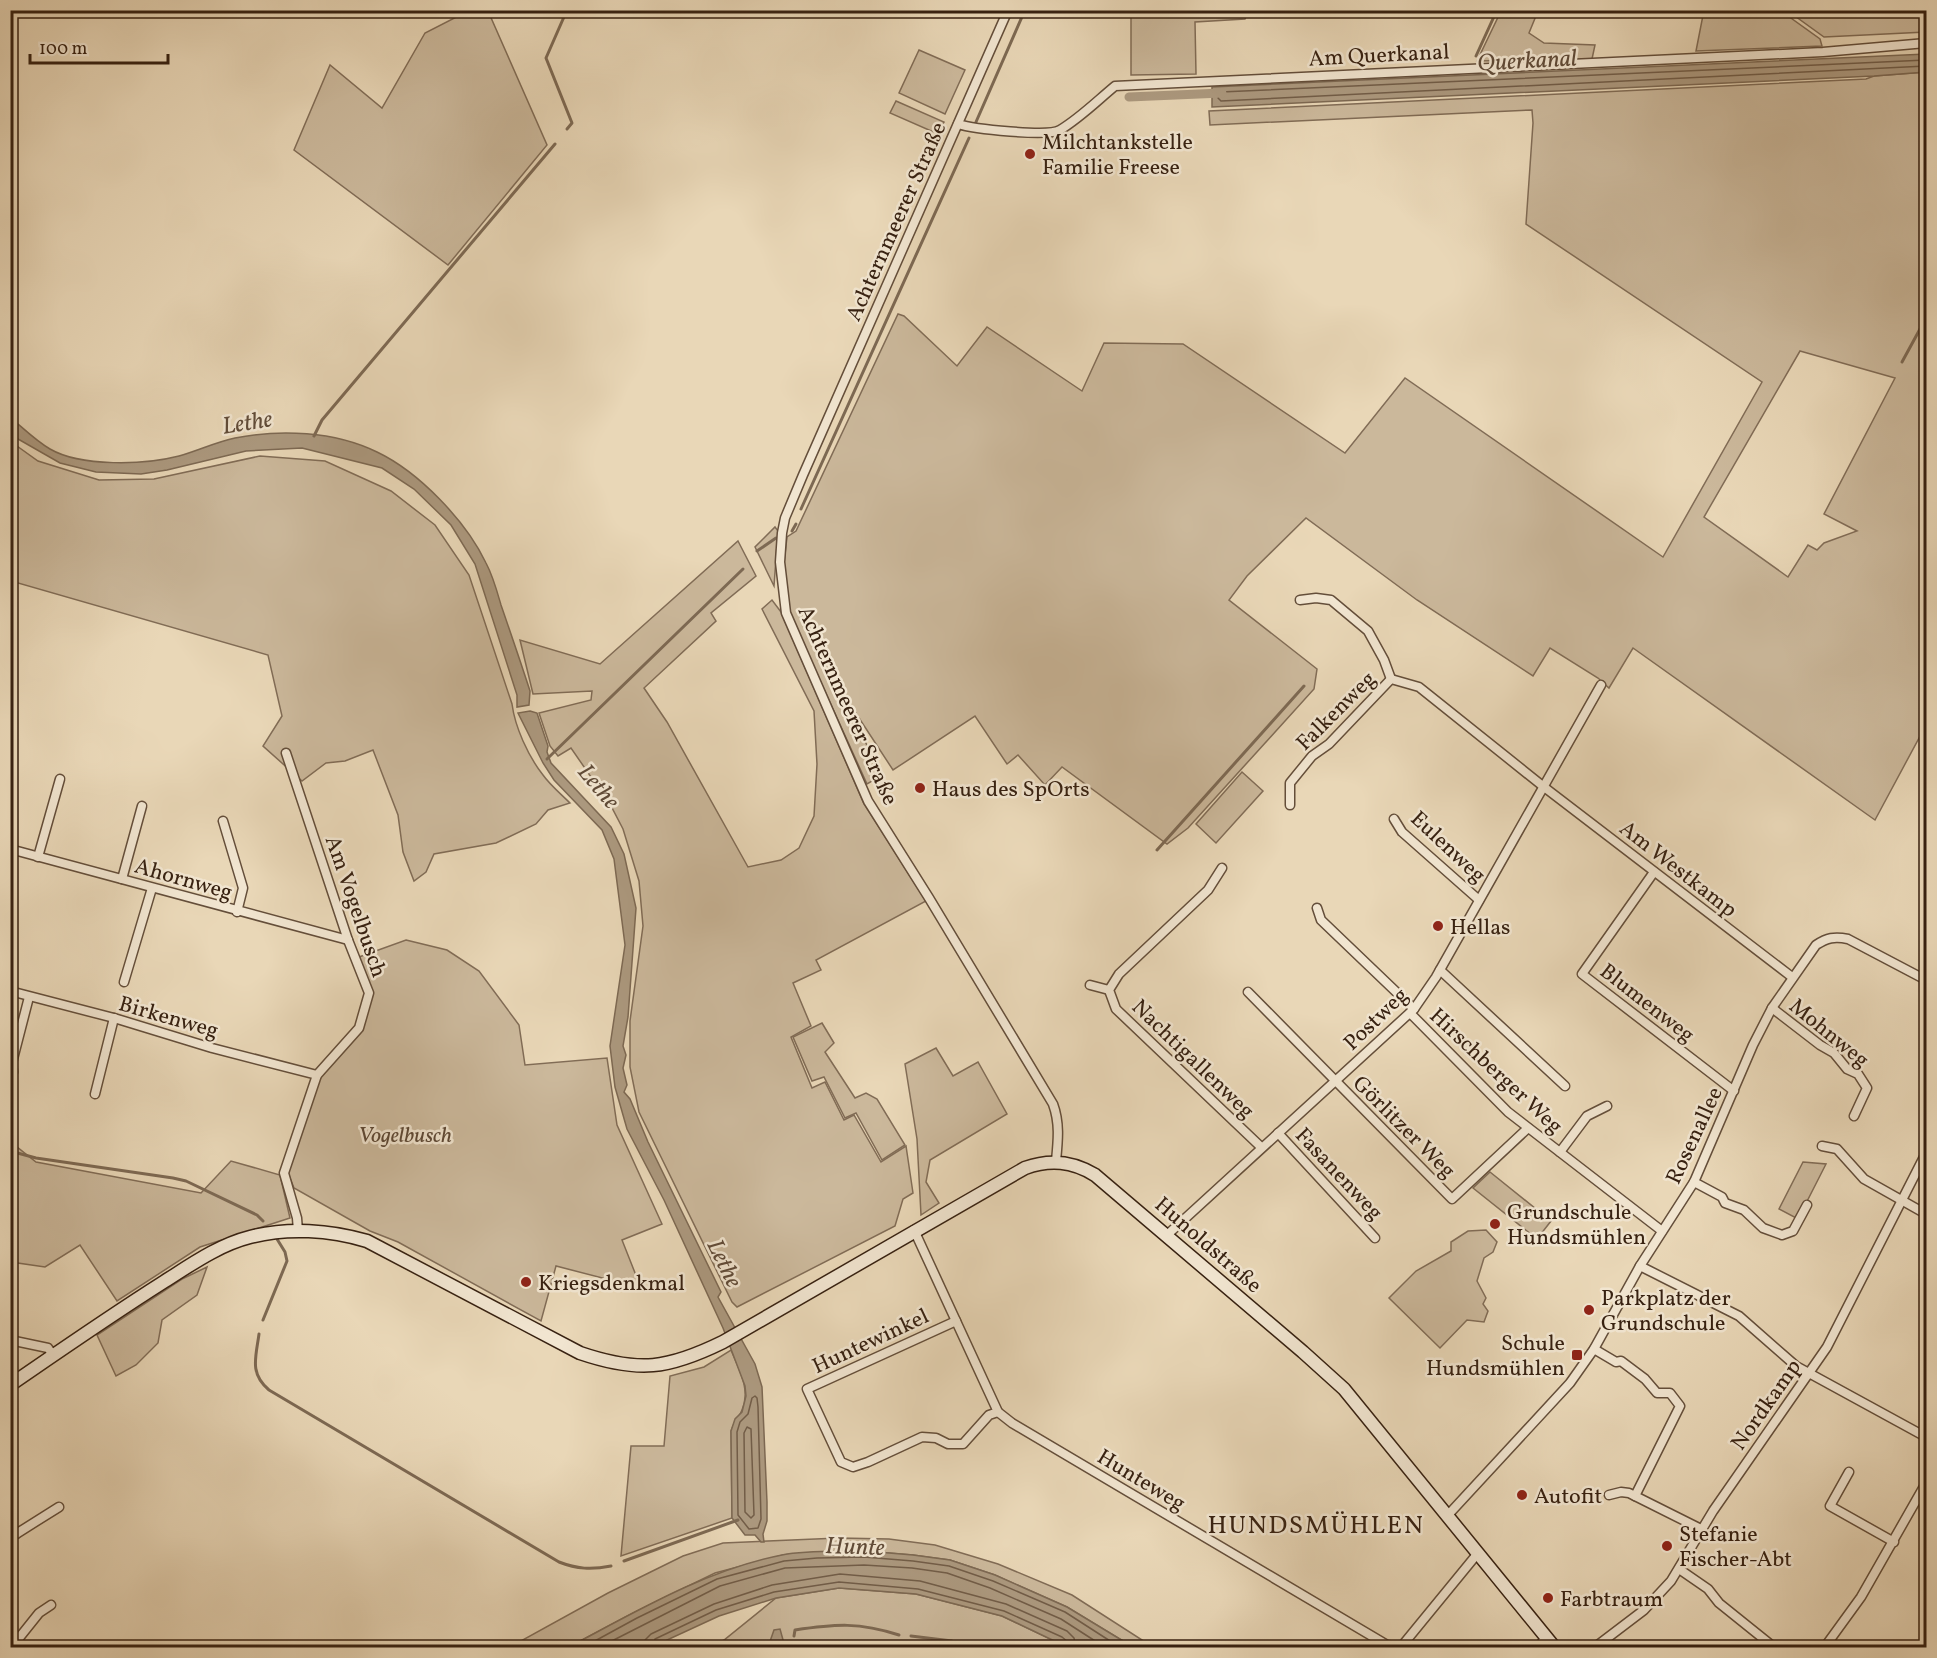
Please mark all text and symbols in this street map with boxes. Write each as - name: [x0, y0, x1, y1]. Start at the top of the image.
- scale bar: [30, 27, 168, 65]
- text: 100 m: [39, 37, 88, 62]
- street label: Am Querkanal: [1308, 37, 1450, 76]
- water label: Querkanal: [1476, 42, 1578, 82]
- street label: Achternmeerer Straße: [839, 118, 955, 327]
- place label: Milchtankstelle Familie Freese: [1042, 128, 1193, 184]
- marker: Milchtankstelle Familie Freese: [1023, 147, 1037, 161]
- water label: Lethe: [220, 403, 275, 445]
- street label: Achternmeerer Straße: [789, 602, 905, 811]
- street label: Falkenweg: [1290, 665, 1384, 759]
- water label: Lethe: [568, 757, 627, 818]
- place label: Haus des SpOrts: [932, 775, 1090, 806]
- marker: Haus des SpOrts: [913, 781, 927, 795]
- street label: Eulenweg: [1403, 805, 1492, 891]
- street label: Am Westkamp: [1612, 814, 1743, 926]
- street label: Am Vogelbusch: [316, 832, 393, 982]
- street label: Ahornweg: [131, 852, 236, 909]
- place label: Hellas: [1450, 913, 1511, 944]
- marker: Hellas: [1431, 919, 1445, 933]
- street label: Blumenweg: [1592, 957, 1701, 1051]
- street label: Postweg: [1337, 981, 1416, 1059]
- street label: Birkenweg: [115, 989, 222, 1047]
- street label: Mohnweg: [1782, 992, 1875, 1076]
- street label: Nachtigallenweg: [1124, 993, 1261, 1127]
- street label: Hirschberger Weg: [1422, 1002, 1569, 1142]
- street label: Görlitzer Weg: [1345, 1069, 1462, 1186]
- street label: Rosenallee: [1659, 1082, 1731, 1190]
- park label: Vogelbusch: [358, 1121, 452, 1152]
- street label: Fasanenweg: [1287, 1121, 1389, 1228]
- street label: Hunoldstraße: [1147, 1190, 1268, 1301]
- place label: Grundschule Hundsmühlen: [1507, 1198, 1646, 1254]
- marker: Grundschule Hundsmühlen: [1488, 1217, 1502, 1231]
- water label: Lethe: [697, 1234, 750, 1294]
- place label: Kriegsdenkmal: [538, 1269, 685, 1300]
- marker: Kriegsdenkmal: [519, 1275, 533, 1289]
- place label: Parkplatz der Grundschule: [1601, 1284, 1731, 1340]
- street label: Huntewinkel: [808, 1302, 934, 1383]
- marker: Parkplatz der Grundschule: [1582, 1303, 1596, 1317]
- place label: Schule Hundsmühlen: [1426, 1329, 1565, 1385]
- marker: Schule Hundsmühlen: [1570, 1348, 1584, 1362]
- street label: Nordkamp: [1724, 1354, 1810, 1457]
- street label: Hunteweg: [1091, 1443, 1191, 1520]
- place label: Autofit: [1534, 1482, 1602, 1513]
- marker: Autofit: [1515, 1488, 1529, 1502]
- district label: HUNDSMÜHLEN: [1207, 1508, 1425, 1544]
- place label: Stefanie Fischer-Abt: [1679, 1520, 1792, 1576]
- water label: Hunte: [825, 1530, 885, 1566]
- marker: Stefanie Fischer-Abt: [1660, 1539, 1674, 1553]
- place label: Farbtraum: [1560, 1585, 1663, 1616]
- marker: Farbtraum: [1541, 1591, 1555, 1605]

